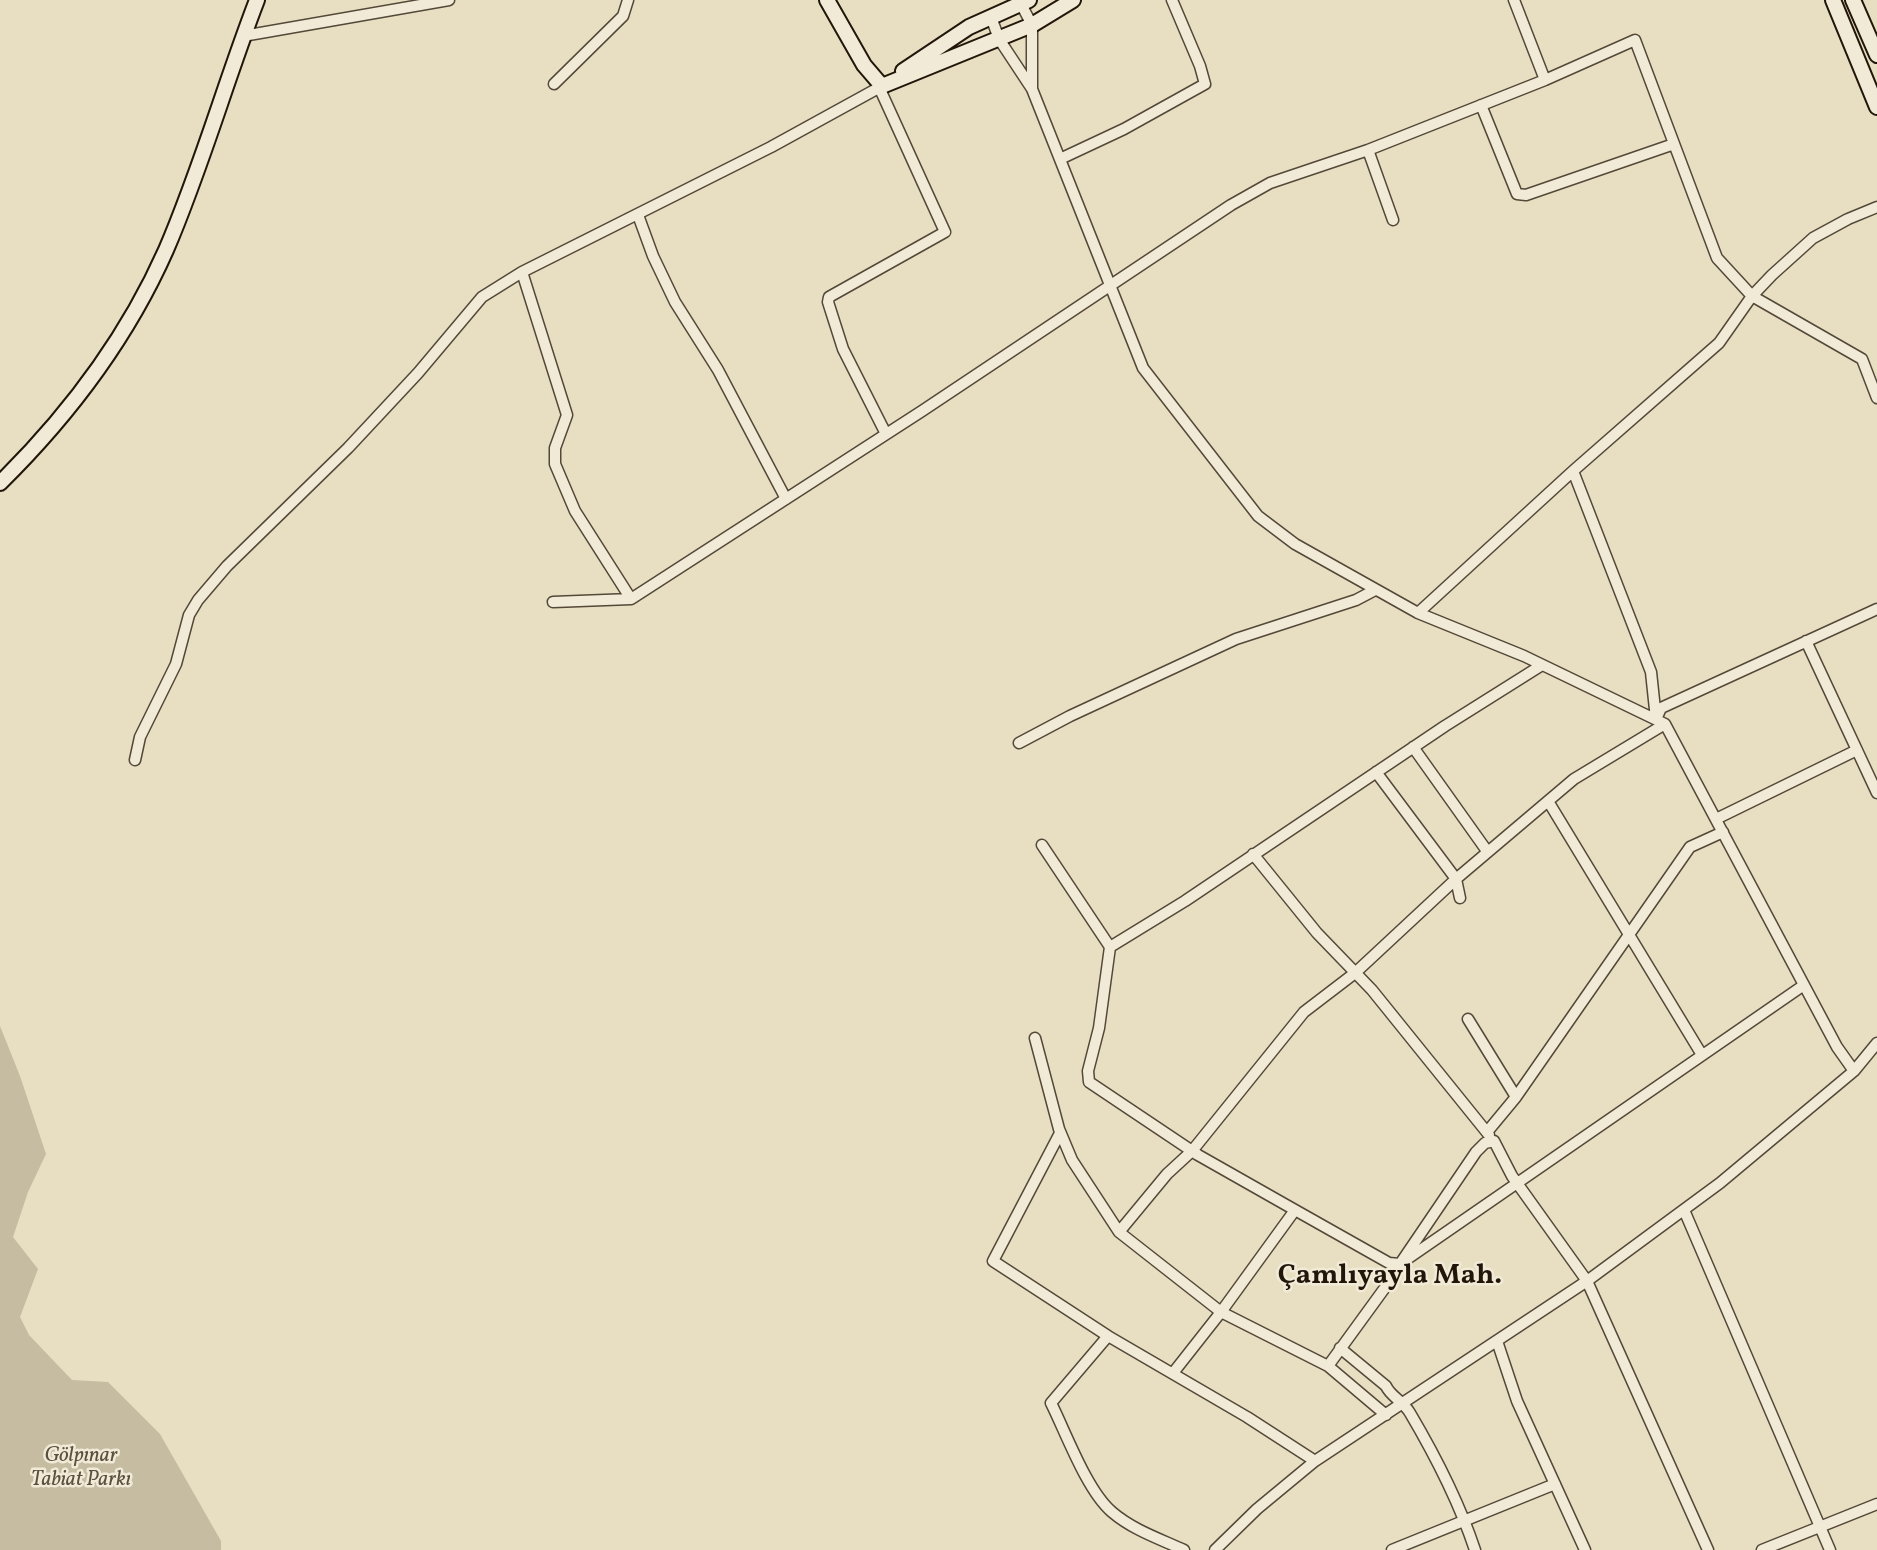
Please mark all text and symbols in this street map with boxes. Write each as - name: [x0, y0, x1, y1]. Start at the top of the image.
- district label: Çamlıyayla Mah.: [1278, 1261, 1502, 1295]
- park label: Gölpınar Tabiat Parkı: [31, 1444, 131, 1494]

